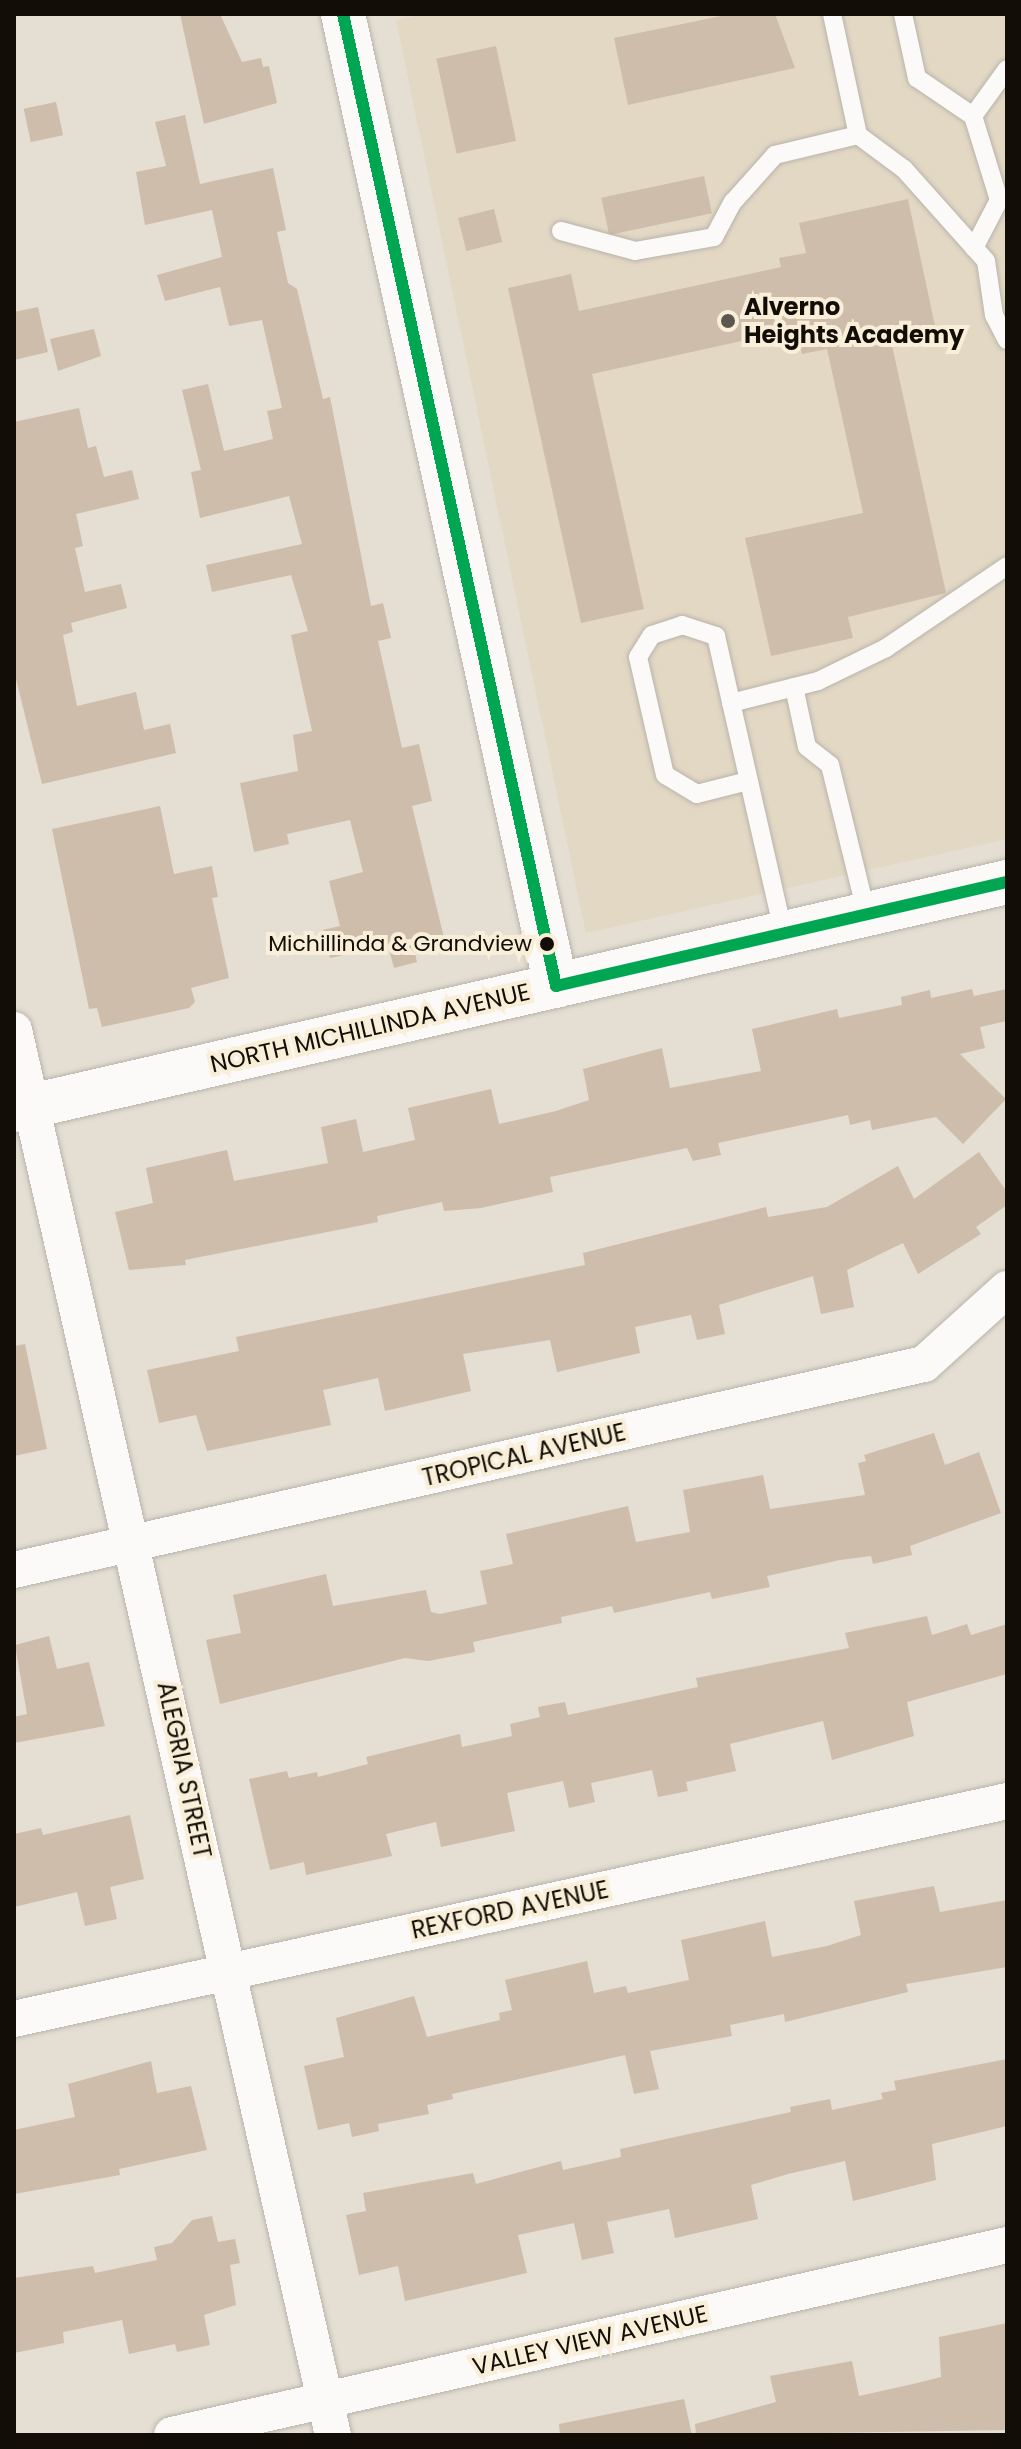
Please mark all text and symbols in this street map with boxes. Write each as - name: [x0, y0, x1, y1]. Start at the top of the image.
- place label: Alverno Heights Academy: [744, 293, 964, 349]
- marker: Alverno Heights Academy: [719, 312, 737, 330]
- place label: Michillinda & Grandview: [268, 931, 532, 957]
- marker: Michillinda & Grandview: [539, 936, 555, 952]
- street label: NORTH MICHILLINDA AVENUE: [207, 977, 533, 1079]
- street label: TROPICAL AVENUE: [420, 1418, 628, 1492]
- street label: ALEGRIA STREET: [151, 1679, 217, 1861]
- street label: REXFORD AVENUE: [409, 1875, 611, 1945]
- street label: VALLEY VIEW AVENUE: [470, 2299, 710, 2381]

